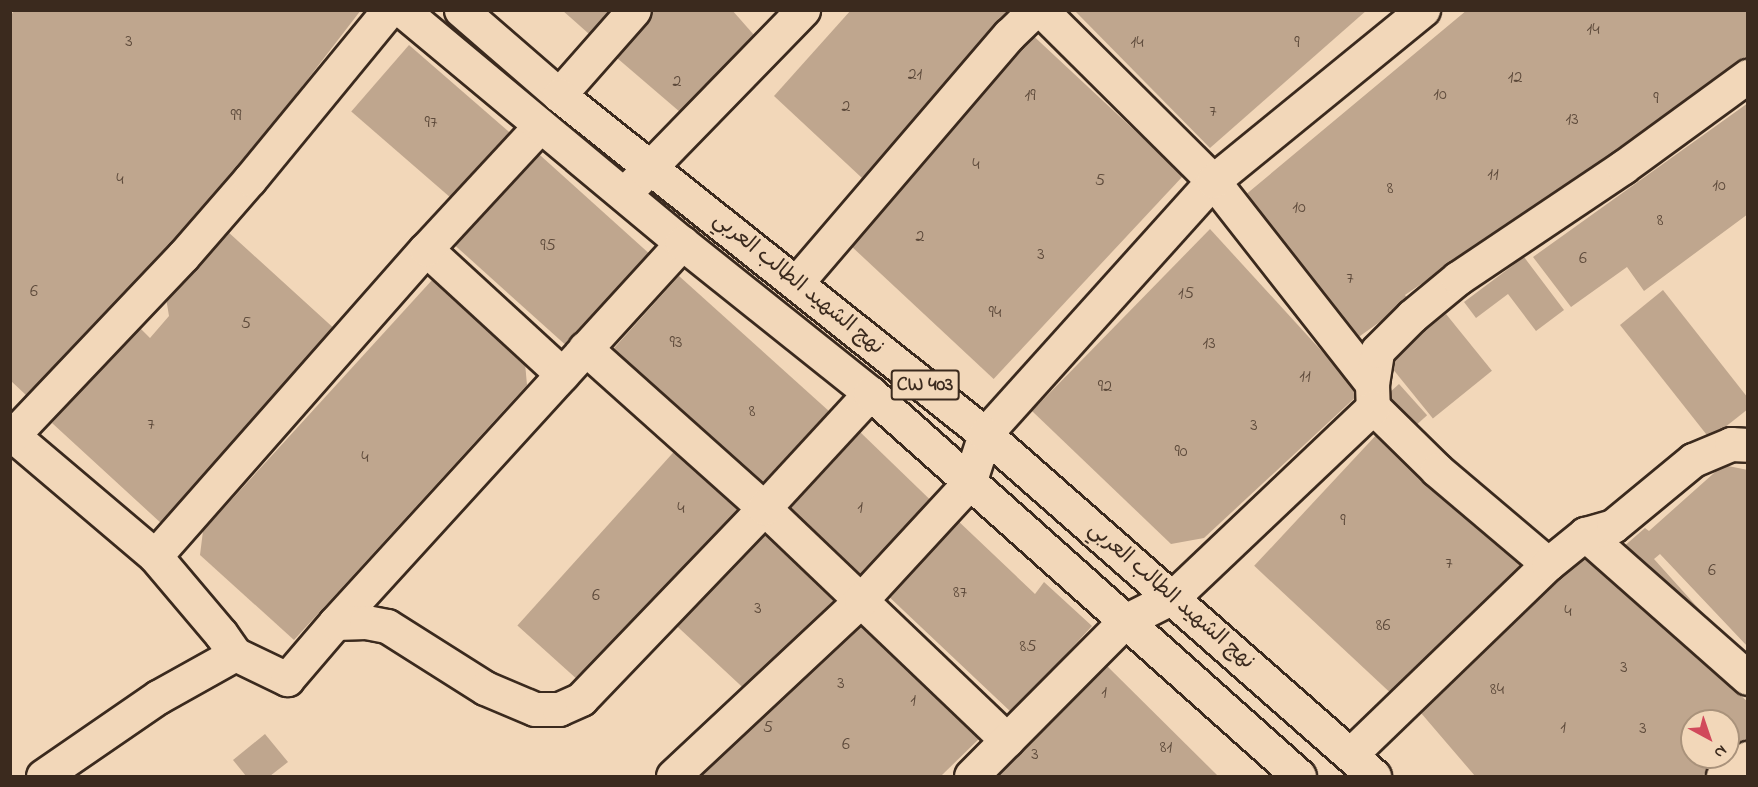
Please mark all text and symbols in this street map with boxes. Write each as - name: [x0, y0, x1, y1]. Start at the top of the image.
- house number: 14: [1586, 19, 1600, 41]
- house number: 3: [125, 31, 133, 53]
- house number: 14: [1130, 32, 1144, 54]
- house number: 9: [1294, 32, 1300, 54]
- house number: 21: [908, 64, 922, 86]
- house number: 12: [1508, 67, 1522, 89]
- house number: 2: [673, 71, 681, 93]
- house number: 10: [1433, 84, 1447, 106]
- house number: 19: [1024, 85, 1036, 107]
- house number: 9: [1653, 88, 1659, 110]
- house number: 2: [842, 96, 850, 118]
- house number: 7: [1209, 101, 1217, 123]
- house number: 99: [231, 105, 241, 127]
- house number: 13: [1565, 109, 1579, 131]
- house number: 97: [425, 112, 437, 134]
- house number: 4: [972, 154, 980, 176]
- house number: 11: [1487, 164, 1499, 186]
- house number: 4: [116, 169, 124, 191]
- house number: 5: [1095, 170, 1105, 192]
- house number: 10: [1712, 175, 1726, 197]
- house number: 8: [1387, 178, 1393, 200]
- house number: 10: [1292, 197, 1306, 219]
- street label: نهج الشهيد الطالب العربي: [708, 207, 888, 361]
- house number: 8: [1657, 210, 1663, 232]
- house number: 2: [916, 226, 924, 248]
- house number: 95: [540, 235, 556, 257]
- house number: 3: [1037, 244, 1045, 266]
- house number: 6: [1579, 248, 1587, 270]
- house number: 7: [1346, 268, 1354, 290]
- house number: 6: [30, 281, 38, 303]
- house number: 15: [1178, 283, 1194, 305]
- house number: 94: [989, 302, 1001, 324]
- house number: 5: [241, 313, 251, 335]
- house number: 93: [670, 332, 682, 354]
- house number: 13: [1202, 333, 1216, 355]
- house number: 11: [1299, 366, 1311, 388]
- road number: CW 403: [890, 368, 960, 402]
- house number: 92: [1098, 376, 1112, 398]
- house number: 8: [749, 401, 755, 423]
- house number: 7: [147, 414, 155, 436]
- house number: 3: [1250, 415, 1258, 437]
- house number: 90: [1174, 441, 1188, 463]
- house number: 4: [361, 447, 369, 469]
- house number: 1: [857, 497, 863, 519]
- house number: 4: [677, 498, 685, 520]
- house number: 9: [1340, 510, 1346, 532]
- street label: نهج الشهيد الطالب العربي: [1083, 517, 1259, 675]
- house number: 7: [1445, 553, 1453, 575]
- house number: 6: [1708, 560, 1716, 582]
- house number: 87: [953, 582, 967, 604]
- house number: 6: [592, 585, 600, 607]
- house number: 3: [754, 598, 762, 620]
- house number: 4: [1564, 601, 1572, 623]
- house number: 86: [1376, 615, 1390, 637]
- house number: 85: [1019, 636, 1037, 658]
- house number: 3: [1620, 657, 1628, 679]
- house number: 3: [837, 673, 845, 695]
- house number: 84: [1490, 679, 1504, 701]
- house number: 1: [1101, 682, 1107, 704]
- house number: 1: [910, 690, 916, 712]
- north arrow: [1680, 709, 1740, 769]
- house number: 5: [763, 717, 773, 739]
- house number: 1: [1560, 717, 1566, 739]
- house number: 3: [1639, 718, 1647, 740]
- house number: 6: [842, 734, 850, 756]
- house number: 81: [1160, 737, 1172, 759]
- text: N: [1708, 739, 1732, 764]
- house number: 3: [1031, 744, 1039, 766]

